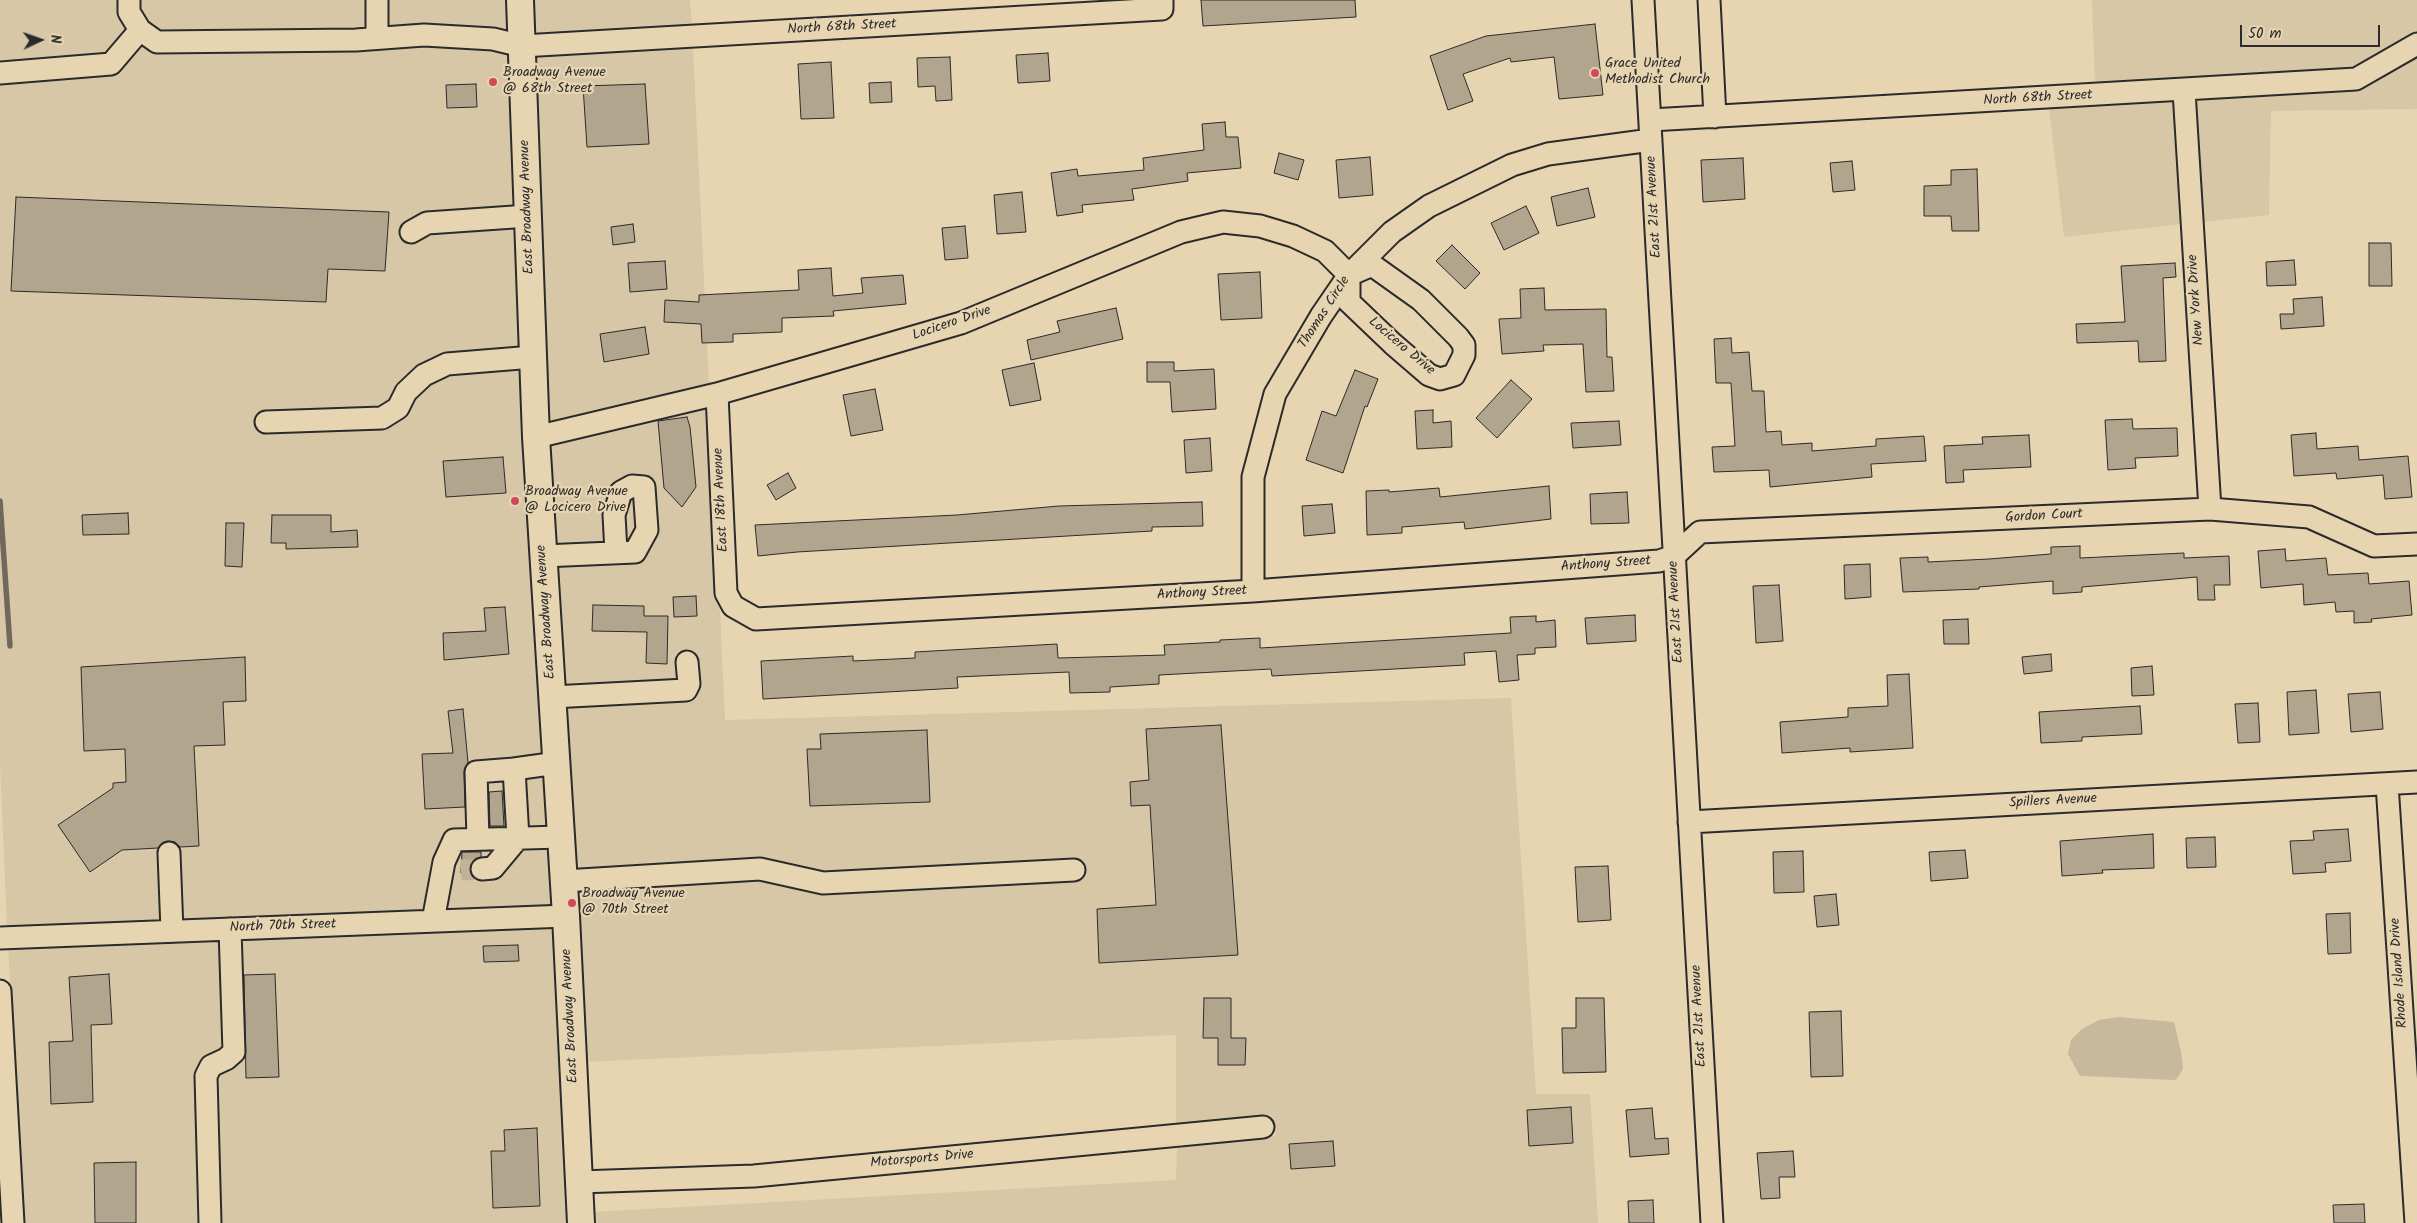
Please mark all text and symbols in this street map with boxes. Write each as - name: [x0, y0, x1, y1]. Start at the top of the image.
- north arrow: [15, 15, 65, 65]
- scale bar: [2242, 15, 2382, 47]
- street label: North 68th Street: [787, 17, 897, 39]
- text: 50 m: [2248, 22, 2282, 46]
- text: N: [44, 34, 66, 44]
- place label: Grace United Methodist Church: [1605, 57, 1710, 90]
- place label: Broadway Avenue @ 68th Street: [503, 66, 606, 98]
- marker: Grace United Methodist Church: [1589, 67, 1601, 79]
- marker: Broadway Avenue @ 68th Street: [487, 76, 499, 88]
- street label: North 68th Street: [1983, 88, 2093, 110]
- street label: East Broadway Avenue: [517, 139, 539, 275]
- street label: East 21st Avenue: [1644, 155, 1666, 259]
- street label: New York Drive: [2185, 254, 2209, 346]
- street label: Thomas Circle: [1295, 274, 1355, 352]
- street label: Locicero Drive: [911, 303, 993, 345]
- street label: Locicero Drive: [1364, 314, 1438, 380]
- street label: East 18th Avenue: [711, 447, 733, 553]
- place label: Broadway Avenue @ Locicero Drive: [525, 485, 628, 518]
- marker: Broadway Avenue @ Locicero Drive: [509, 495, 521, 507]
- street label: Gordon Court: [2005, 507, 2083, 527]
- street label: East Broadway Avenue: [534, 544, 560, 680]
- street label: Anthony Street: [1560, 553, 1652, 577]
- street label: East 21st Avenue: [1666, 560, 1688, 664]
- street label: Anthony Street: [1156, 583, 1248, 605]
- street label: Spillers Avenue: [2009, 791, 2097, 813]
- place label: Broadway Avenue @ 70th Street: [582, 887, 685, 920]
- marker: Broadway Avenue @ 70th Street: [566, 897, 578, 909]
- street label: North 70th Street: [229, 917, 337, 937]
- street label: Rhode Island Drive: [2388, 917, 2412, 1029]
- street label: East Broadway Avenue: [559, 948, 583, 1084]
- street label: East 21st Avenue: [1689, 964, 1711, 1068]
- street label: Motorsports Drive: [870, 1147, 974, 1173]

